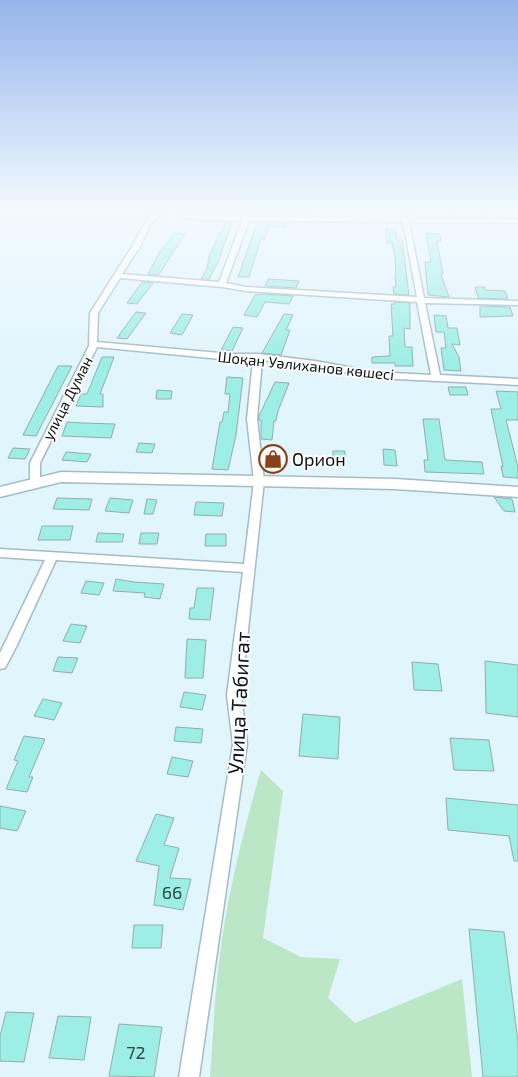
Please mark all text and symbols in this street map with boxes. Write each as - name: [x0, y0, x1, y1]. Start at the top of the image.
- street label: Шоқан Уәлиханов көшесі: [217, 347, 395, 383]
- street label: улица Думан: [38, 353, 97, 443]
- shop icon: Орион: [258, 444, 288, 474]
- place label: Орион: [292, 448, 346, 470]
- street label: Улица Табигат: [222, 631, 254, 775]
- house number: 66: [162, 881, 182, 903]
- house number: 72: [126, 1041, 146, 1063]

